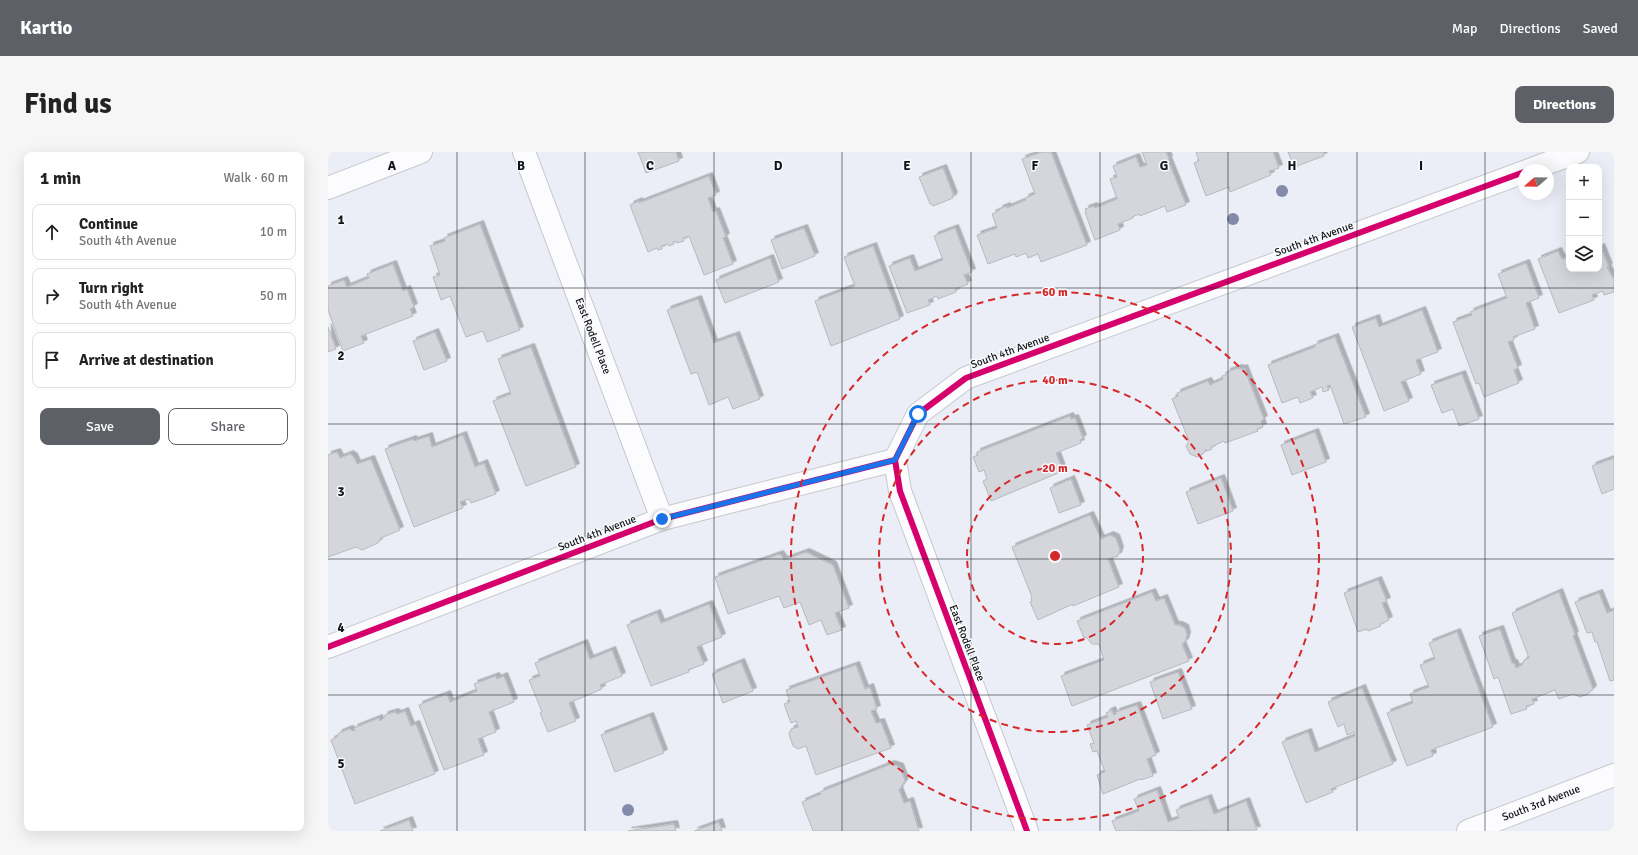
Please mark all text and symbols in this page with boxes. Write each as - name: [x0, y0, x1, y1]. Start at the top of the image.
- text: Kartio: [20, 16, 73, 40]
- text: Map: [1452, 20, 1478, 37]
- text: Directions: [1500, 20, 1561, 37]
- text: Saved: [1583, 20, 1618, 37]
- button: Directions: [1515, 86, 1614, 123]
- text: Find us: [24, 87, 112, 121]
- text: A: [388, 158, 397, 174]
- text: B: [517, 158, 525, 174]
- text: C: [646, 158, 654, 174]
- text: D: [774, 158, 783, 174]
- text: E: [903, 158, 911, 174]
- text: F: [1032, 158, 1039, 174]
- text: G: [1160, 158, 1168, 174]
- text: H: [1288, 158, 1296, 174]
- text: I: [1419, 158, 1423, 174]
- north arrow: [1518, 164, 1554, 200]
- map controls: [1566, 164, 1602, 272]
- button: +: [1566, 164, 1602, 200]
- text: 1 min: [40, 168, 81, 189]
- text: Walk · 60 m: [224, 170, 288, 186]
- button: −: [1566, 200, 1602, 236]
- text: 1: [337, 212, 345, 228]
- text: Continue: [79, 215, 138, 233]
- street label: South 4th Avenue: [1273, 219, 1355, 259]
- icon: ahead: [41, 221, 63, 243]
- text: 10 m: [260, 224, 287, 240]
- text: South 4th Avenue: [79, 233, 177, 249]
- button: layers: [1566, 236, 1602, 272]
- text: Turn right: [79, 279, 144, 297]
- icon: right: [41, 285, 63, 307]
- text: 60 m: [1042, 285, 1068, 300]
- text: 50 m: [260, 288, 287, 304]
- street label: East Rodell Place: [572, 296, 614, 376]
- text: South 4th Avenue: [79, 297, 177, 313]
- street label: South 4th Avenue: [969, 331, 1051, 371]
- text: 2: [337, 348, 345, 364]
- icon: arrive: [41, 349, 63, 371]
- text: Arrive at destination: [79, 351, 214, 369]
- text: 40 m: [1042, 373, 1068, 388]
- route start: [909, 405, 927, 423]
- button: Save: [40, 408, 160, 445]
- button: Share: [168, 408, 288, 445]
- text: 20 m: [1042, 461, 1068, 476]
- text: 3: [337, 484, 345, 500]
- route end: [653, 510, 671, 528]
- street label: South 4th Avenue: [556, 512, 638, 554]
- centre of rings: [1048, 549, 1062, 563]
- street label: East Rodell Place: [946, 603, 988, 683]
- text: 4: [337, 620, 345, 636]
- text: 5: [337, 756, 345, 772]
- street label: South 3rd Avenue: [1500, 782, 1582, 824]

